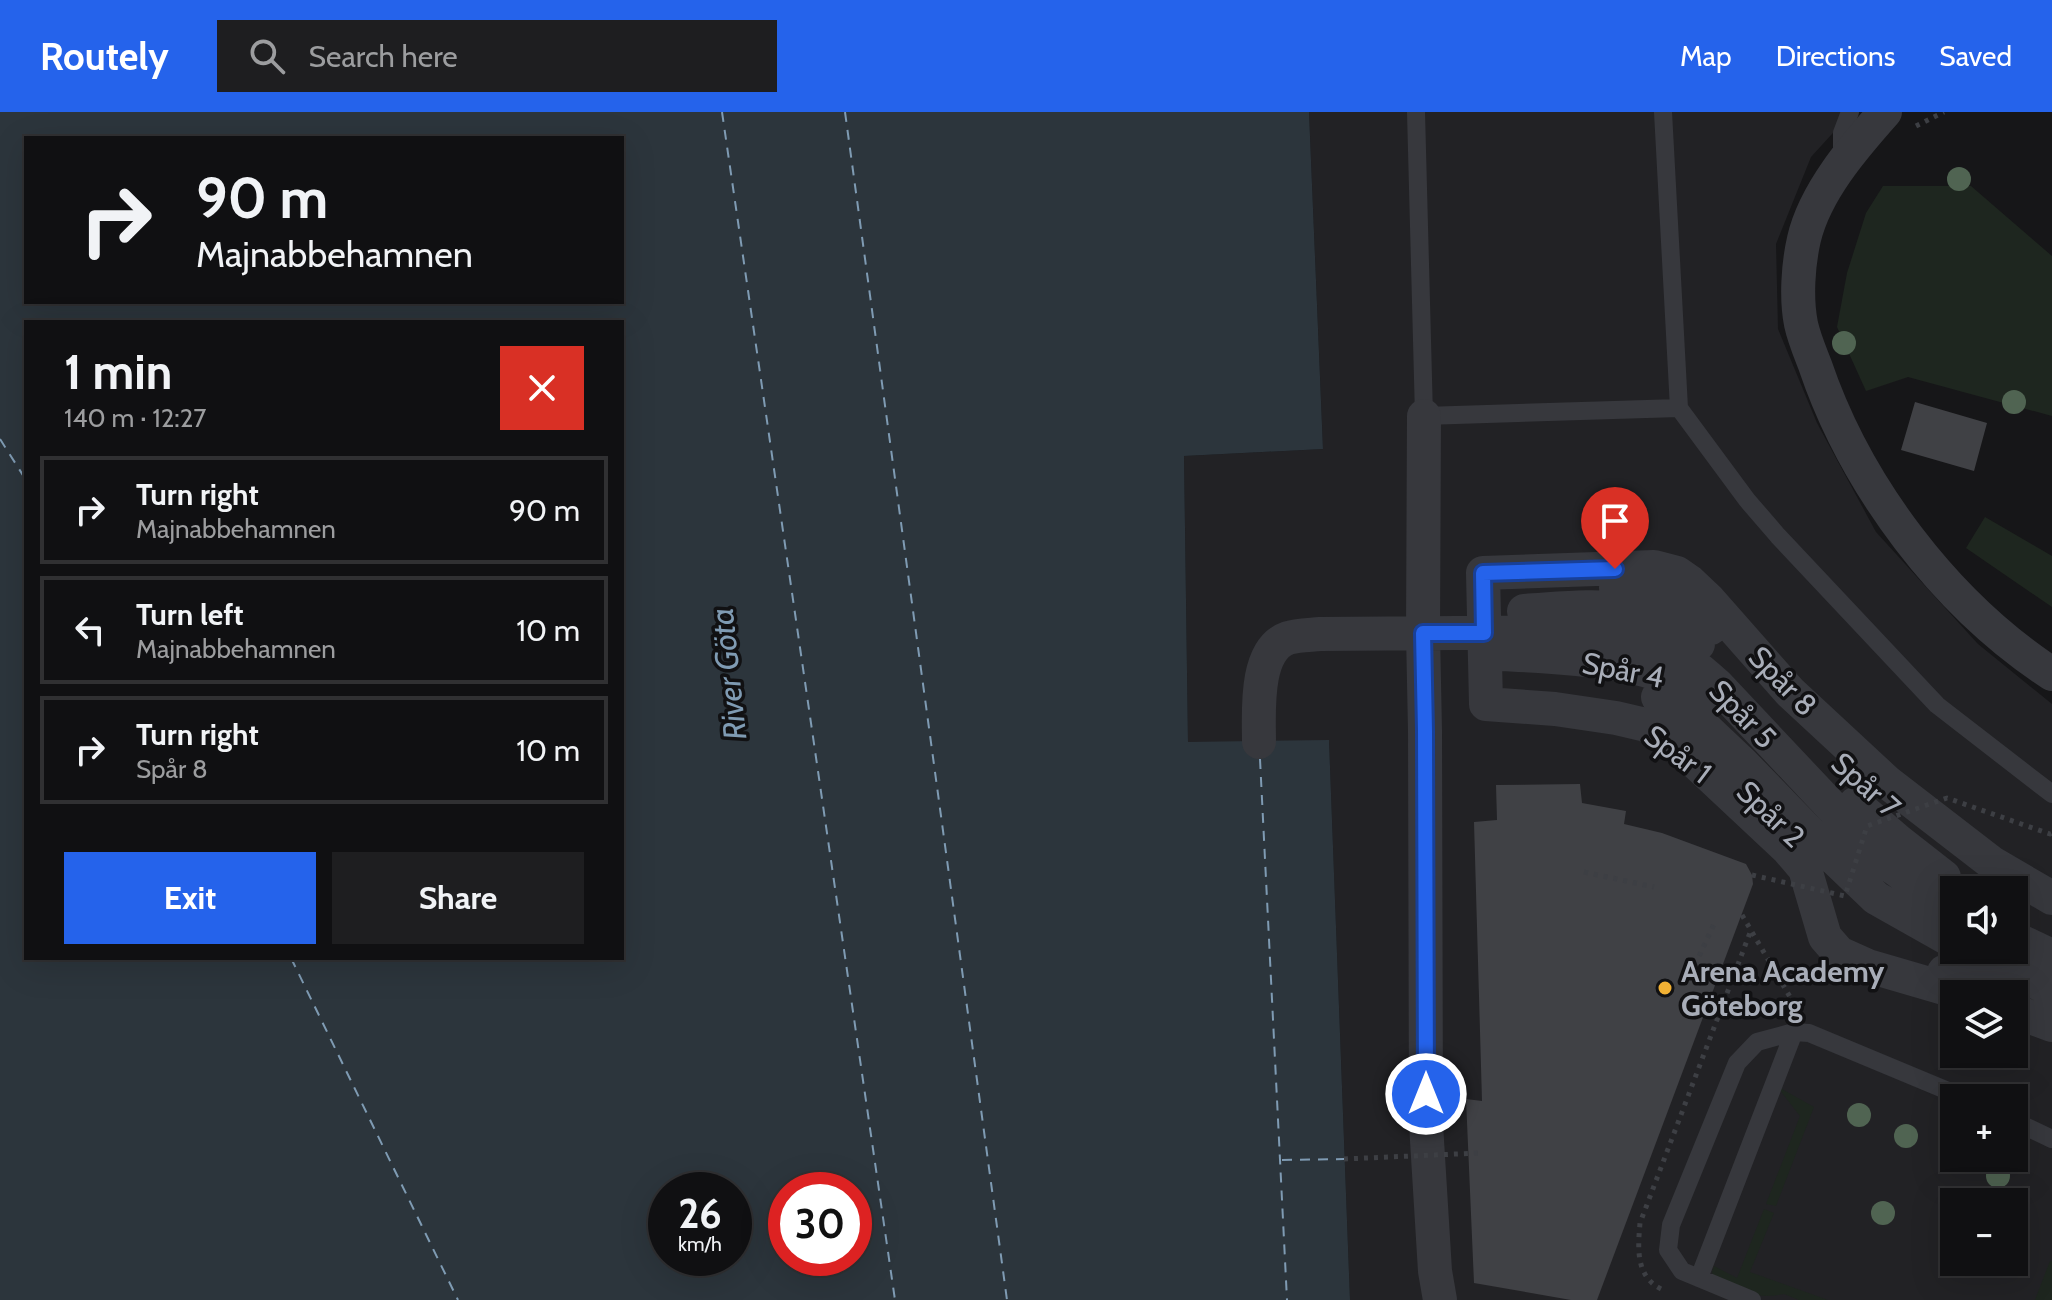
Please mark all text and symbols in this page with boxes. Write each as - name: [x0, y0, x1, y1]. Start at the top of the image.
- search box: [217, 20, 777, 92]
- text: Routely: [40, 33, 169, 80]
- icon: search: [245, 34, 289, 78]
- text: Search here: [309, 38, 458, 75]
- text: Map: [1680, 39, 1732, 73]
- text: Directions: [1776, 39, 1895, 73]
- text: Saved: [1939, 39, 2012, 73]
- text: 90 m: [196, 164, 328, 232]
- icon: right: [64, 168, 168, 272]
- text: Majnabbehamnen: [196, 232, 473, 276]
- text: 1 min: [64, 343, 172, 401]
- button: close: [500, 346, 584, 430]
- text: 140 m · 12:27: [64, 402, 206, 434]
- text: Turn right: [136, 476, 259, 513]
- pin: [1581, 487, 1649, 569]
- icon: right: [68, 488, 112, 532]
- text: 90 m: [509, 492, 580, 529]
- icon: arrive: [1593, 499, 1637, 543]
- text: Majnabbehamnen: [136, 513, 336, 545]
- text: Turn left: [136, 596, 244, 633]
- water label: River Göta: [702, 606, 754, 742]
- icon: left: [68, 608, 112, 652]
- text: 10 m: [516, 612, 580, 649]
- text: Majnabbehamnen: [136, 633, 336, 665]
- street label: Spår 8: [1741, 638, 1825, 724]
- street label: Spår 4: [1579, 644, 1667, 696]
- street label: Spår 5: [1702, 672, 1784, 756]
- text: Turn right: [136, 716, 259, 753]
- street label: Spår 1: [1637, 717, 1719, 791]
- icon: right: [68, 728, 112, 772]
- text: 10 m: [516, 732, 580, 769]
- street label: Spår 7: [1824, 745, 1908, 825]
- text: Spår 8: [136, 753, 208, 785]
- street label: Spår 2: [1729, 773, 1813, 855]
- button: Exit: [64, 852, 316, 944]
- button: Share: [332, 852, 584, 944]
- map controls: [1940, 876, 2028, 1276]
- button: sound: [1940, 876, 2028, 964]
- place label: Arena Academy Göteborg: [1681, 953, 1885, 1024]
- marker: Arena Academy Göteborg: [1656, 979, 1674, 997]
- button: layers: [1940, 980, 2028, 1068]
- position arrow: [1384, 1052, 1468, 1136]
- button: +: [1940, 1084, 2028, 1172]
- speed limit sign: 30: [768, 1172, 872, 1276]
- button: −: [1940, 1188, 2028, 1276]
- text: 26: [678, 1189, 722, 1238]
- text: km/h: [678, 1232, 722, 1256]

